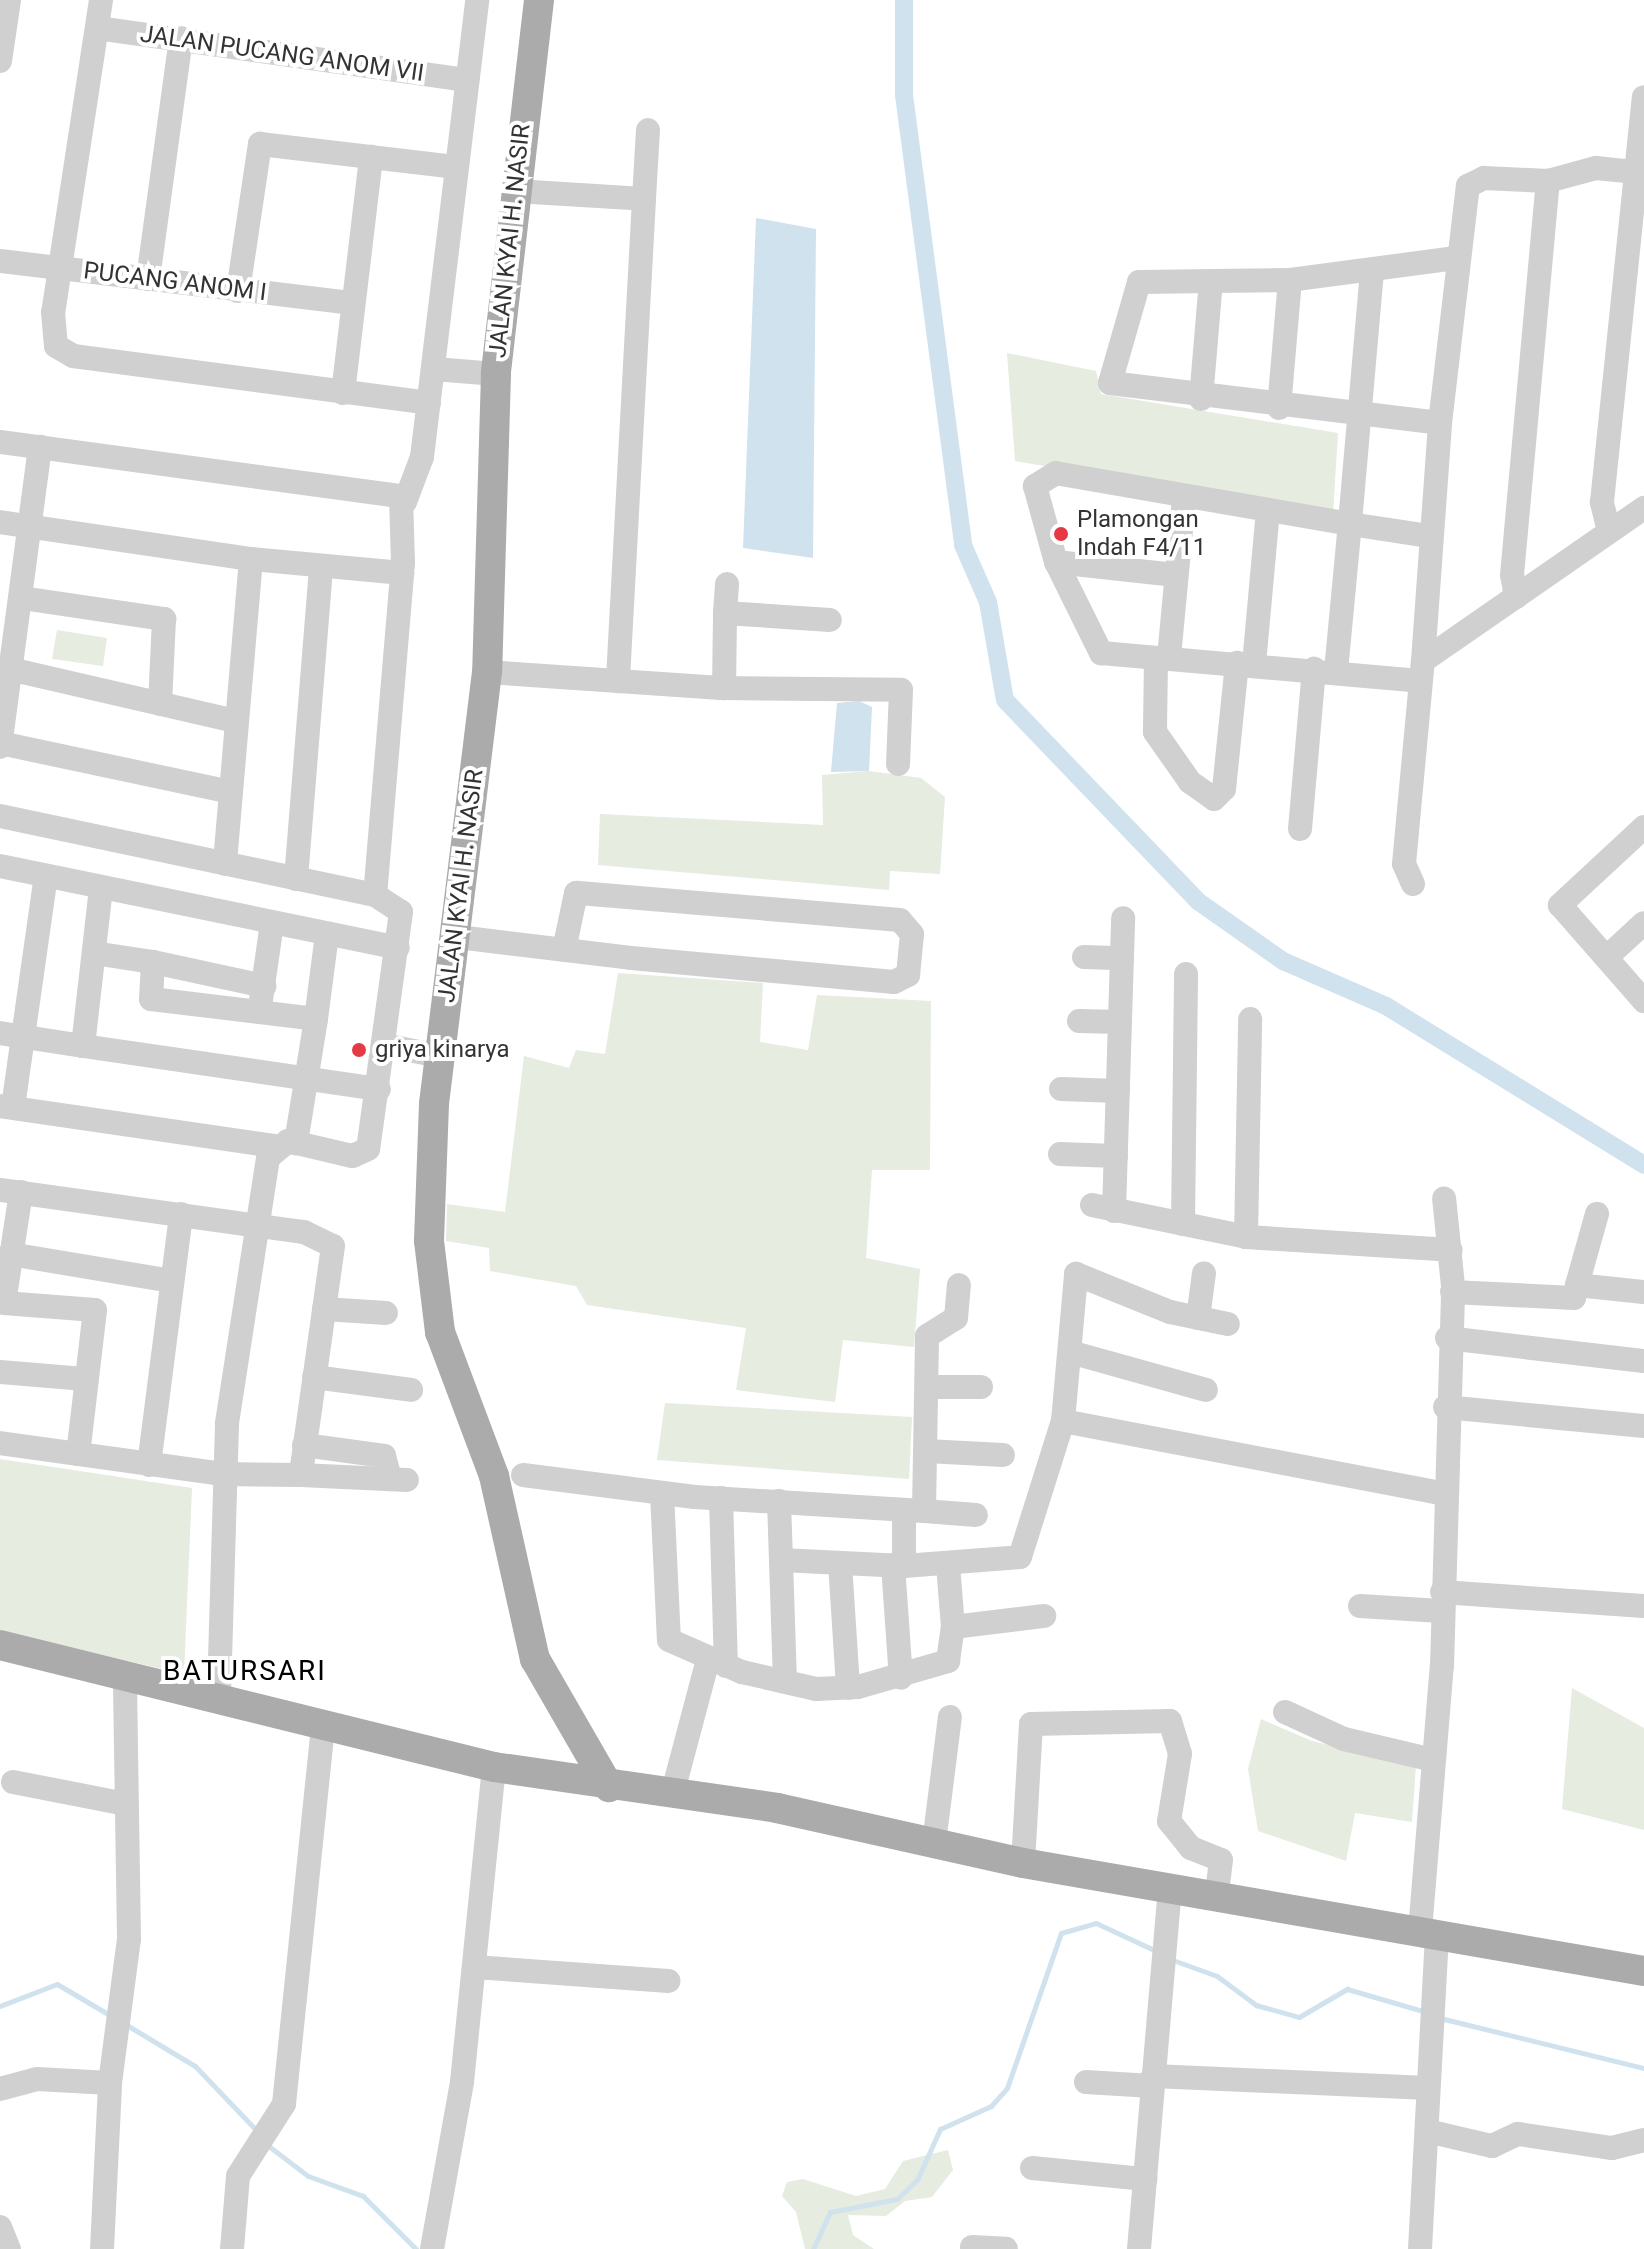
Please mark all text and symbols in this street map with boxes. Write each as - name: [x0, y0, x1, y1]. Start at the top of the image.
- street label: JALAN PUCANG ANOM VII: [138, 20, 426, 88]
- street label: JALAN KYAI H. NASIR: [483, 123, 537, 359]
- street label: PUCANG ANOM I: [82, 256, 268, 308]
- place label: Plamongan Indah F4/11: [1077, 506, 1206, 562]
- marker: Plamongan Indah F4/11: [1052, 525, 1070, 543]
- street label: JALAN KYAI H. NASIR: [432, 768, 490, 1004]
- place label: griya kinarya: [375, 1036, 510, 1064]
- marker: griya kinarya: [350, 1041, 368, 1059]
- district label: BATURSARI: [163, 1654, 327, 1688]

